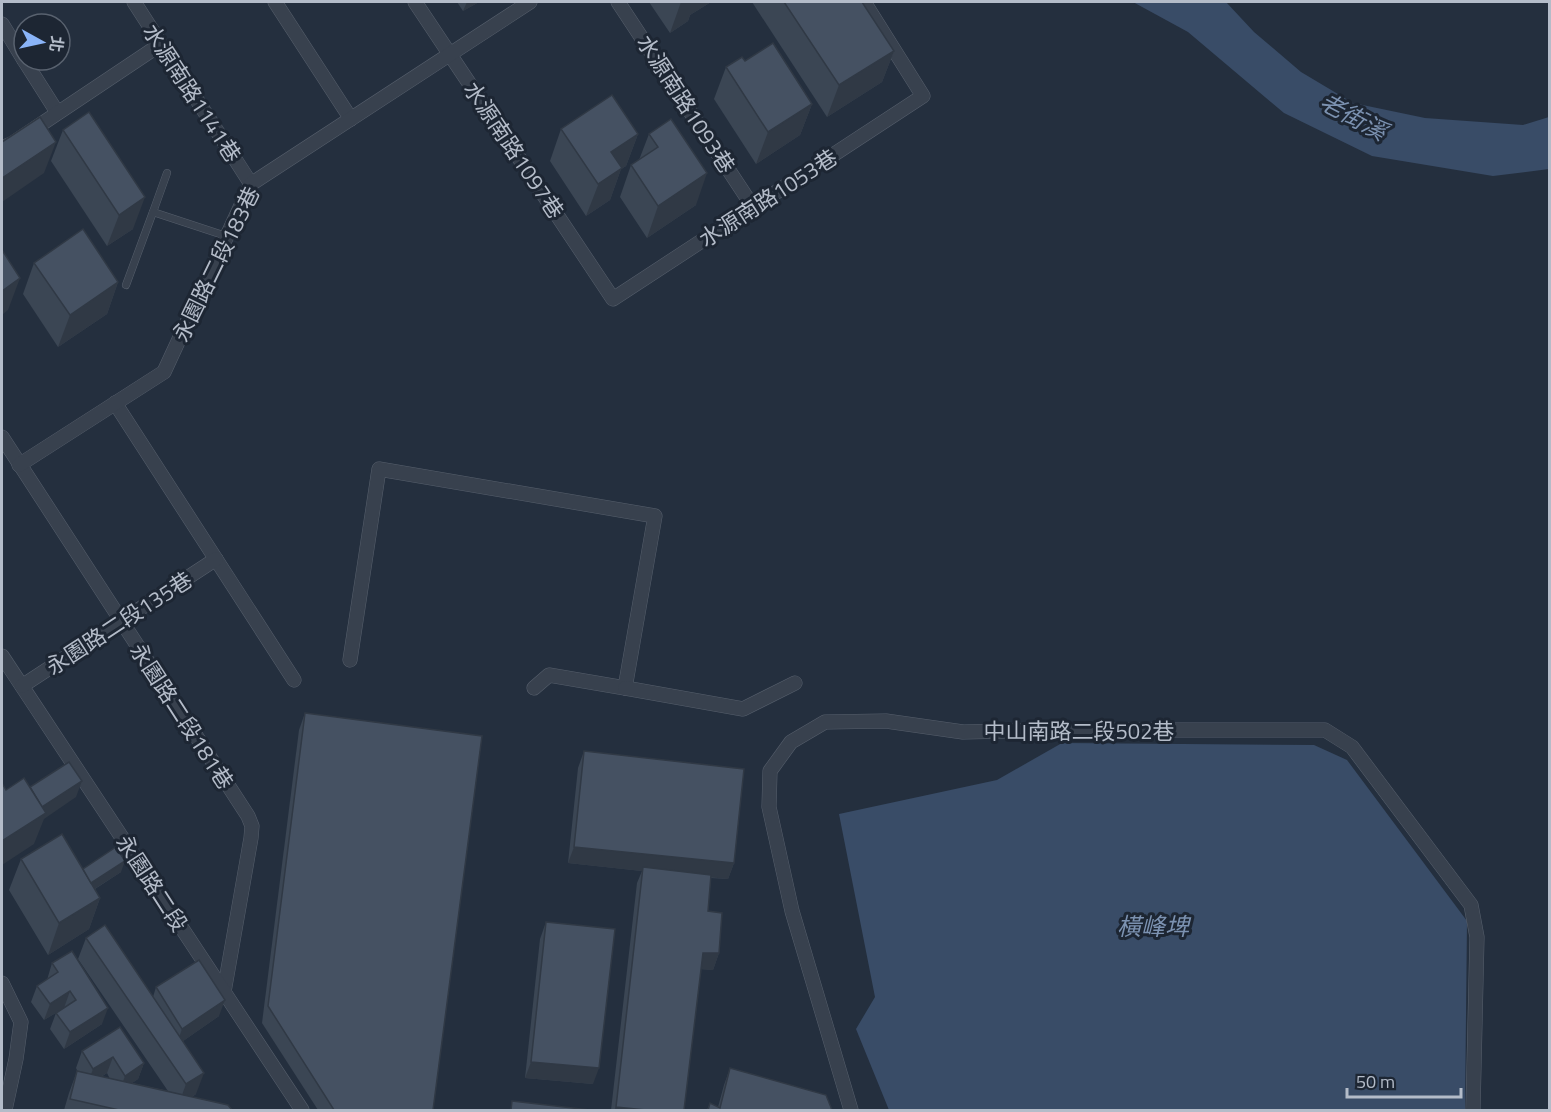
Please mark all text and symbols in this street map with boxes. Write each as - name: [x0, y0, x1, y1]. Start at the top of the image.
- north arrow: [12, 12, 72, 72]
- street label: 水源南路1141巷: [134, 17, 250, 169]
- street label: 水源南路1093巷: [628, 28, 744, 180]
- text: 北: [44, 34, 70, 54]
- street label: 水源南路1097巷: [455, 74, 573, 226]
- water label: 老街溪: [1313, 83, 1396, 150]
- street label: 水源南路1053巷: [692, 140, 844, 256]
- street label: 永園路二段183巷: [164, 181, 268, 347]
- street label: 永園路二段135巷: [39, 563, 199, 683]
- street label: 永園路二段181巷: [122, 636, 242, 796]
- street label: 中山南路二段502巷: [984, 714, 1174, 748]
- street label: 永園路二段: [108, 828, 196, 938]
- water label: 橫峰埤: [1117, 908, 1192, 944]
- scale bar: [1347, 1061, 1461, 1099]
- text: 50 m: [1356, 1068, 1395, 1095]

